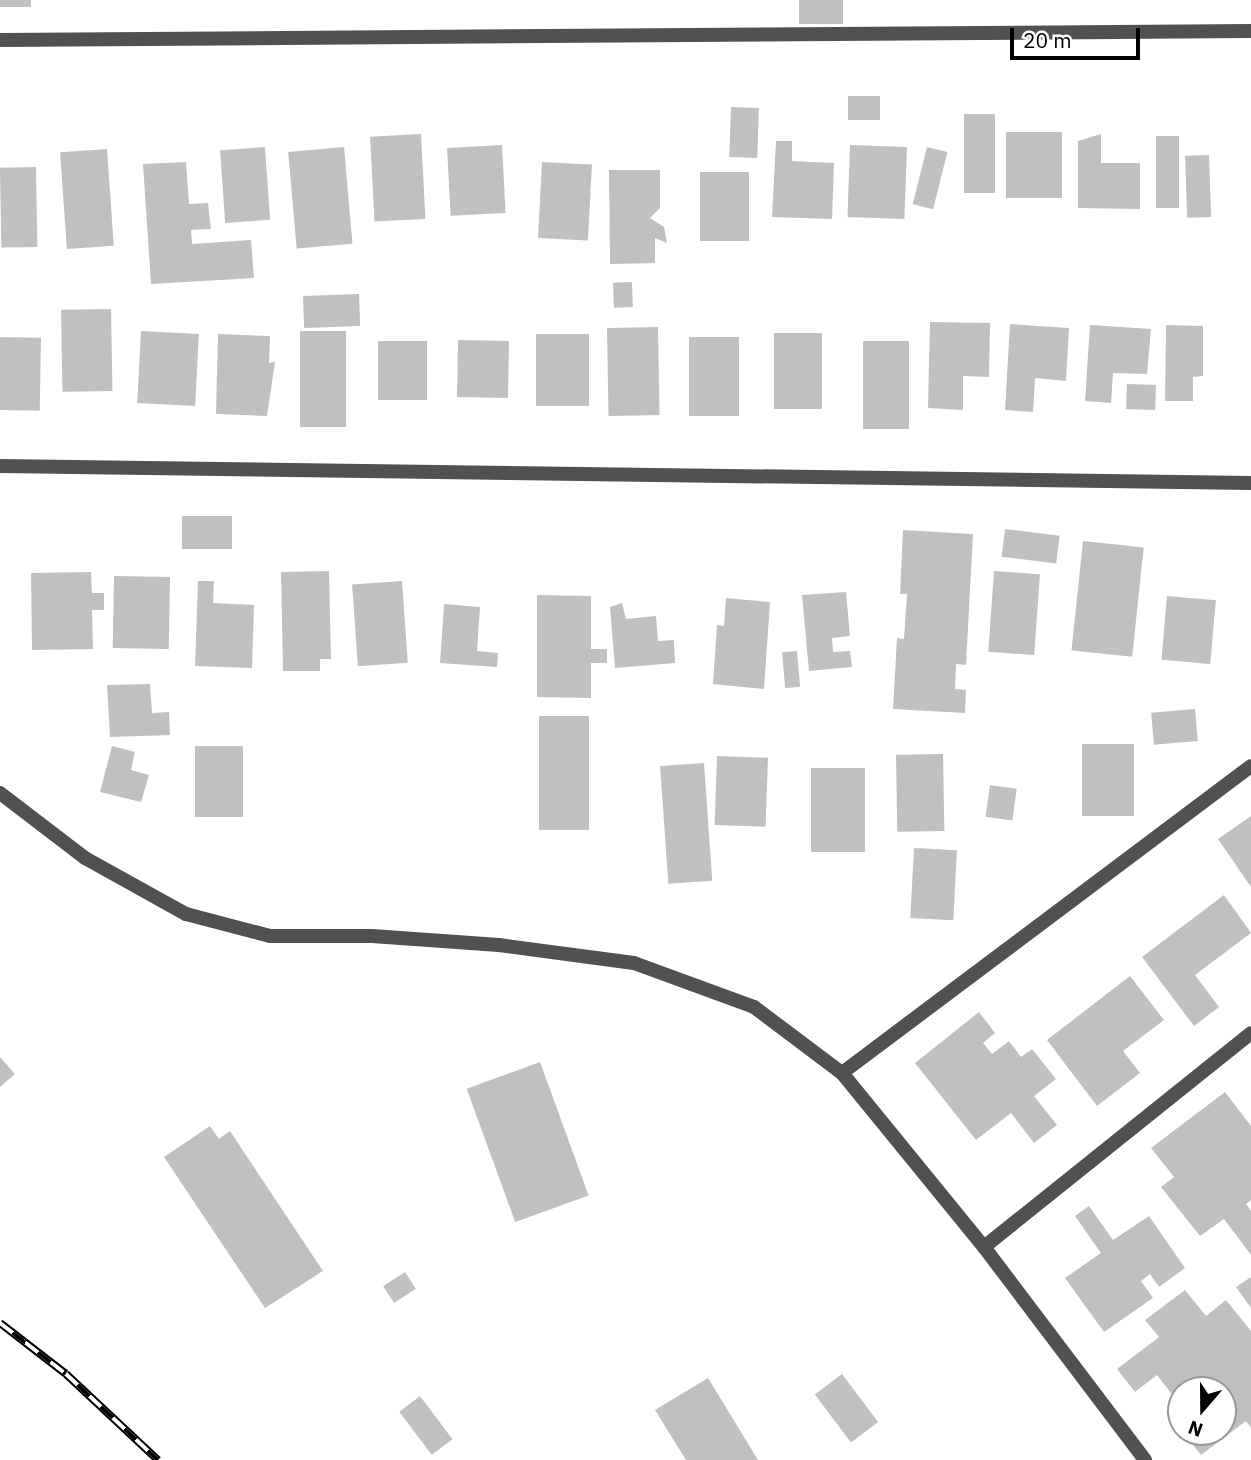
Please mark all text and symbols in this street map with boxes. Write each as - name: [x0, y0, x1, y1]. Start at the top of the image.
- scale bar: [1013, 14, 1142, 58]
- text: 20 m: [1023, 26, 1072, 54]
- north arrow: [1167, 1376, 1237, 1446]
- text: N: [1185, 1415, 1206, 1442]

